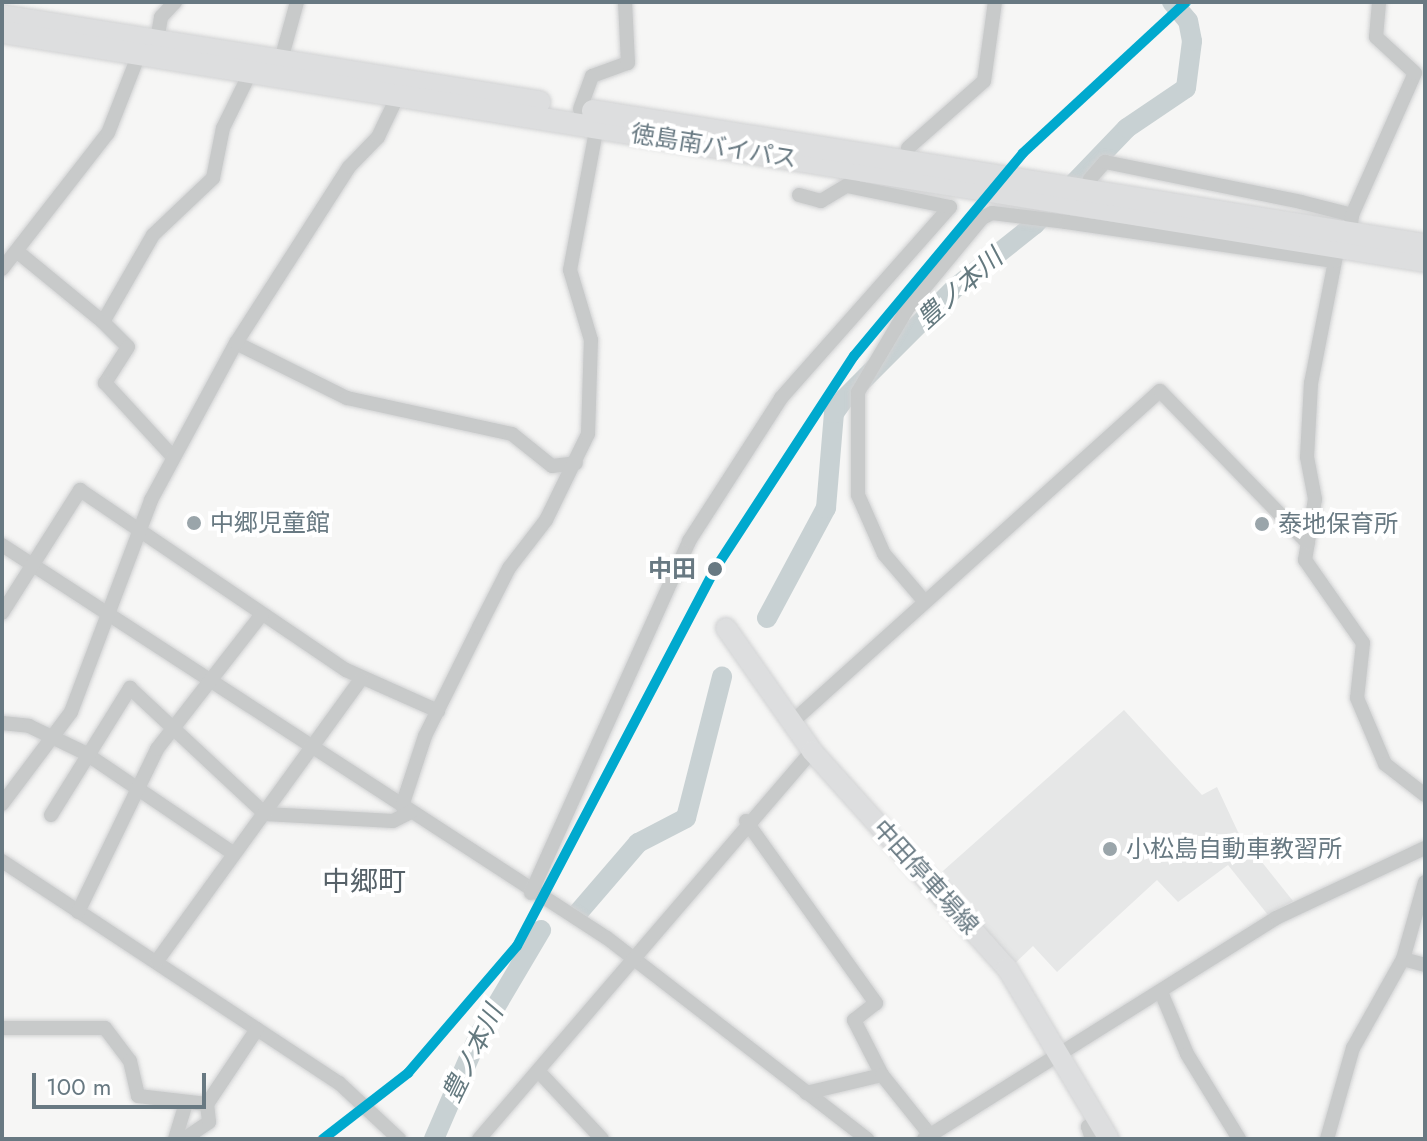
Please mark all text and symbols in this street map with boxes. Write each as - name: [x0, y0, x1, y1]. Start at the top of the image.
- street label: 徳島南バイパス: [629, 119, 799, 173]
- water label: 豊ノ本川: [911, 243, 1009, 335]
- place label: 中郷児童館: [210, 509, 330, 537]
- place label: 泰地保育所: [1278, 510, 1398, 538]
- marker: 中郷児童館: [185, 514, 203, 532]
- marker: 泰地保育所: [1253, 515, 1271, 533]
- place label: 中田: [648, 555, 696, 583]
- marker: 中田: [703, 557, 727, 581]
- street label: 中田停車場線: [867, 814, 985, 940]
- place label: 小松島自動車教習所: [1126, 835, 1342, 863]
- marker: 小松島自動車教習所: [1101, 840, 1119, 858]
- district label: 中郷町: [322, 865, 406, 899]
- water label: 豊ノ本川: [436, 1000, 510, 1108]
- scale bar: [36, 1057, 210, 1107]
- text: 100 m: [46, 1069, 112, 1104]

